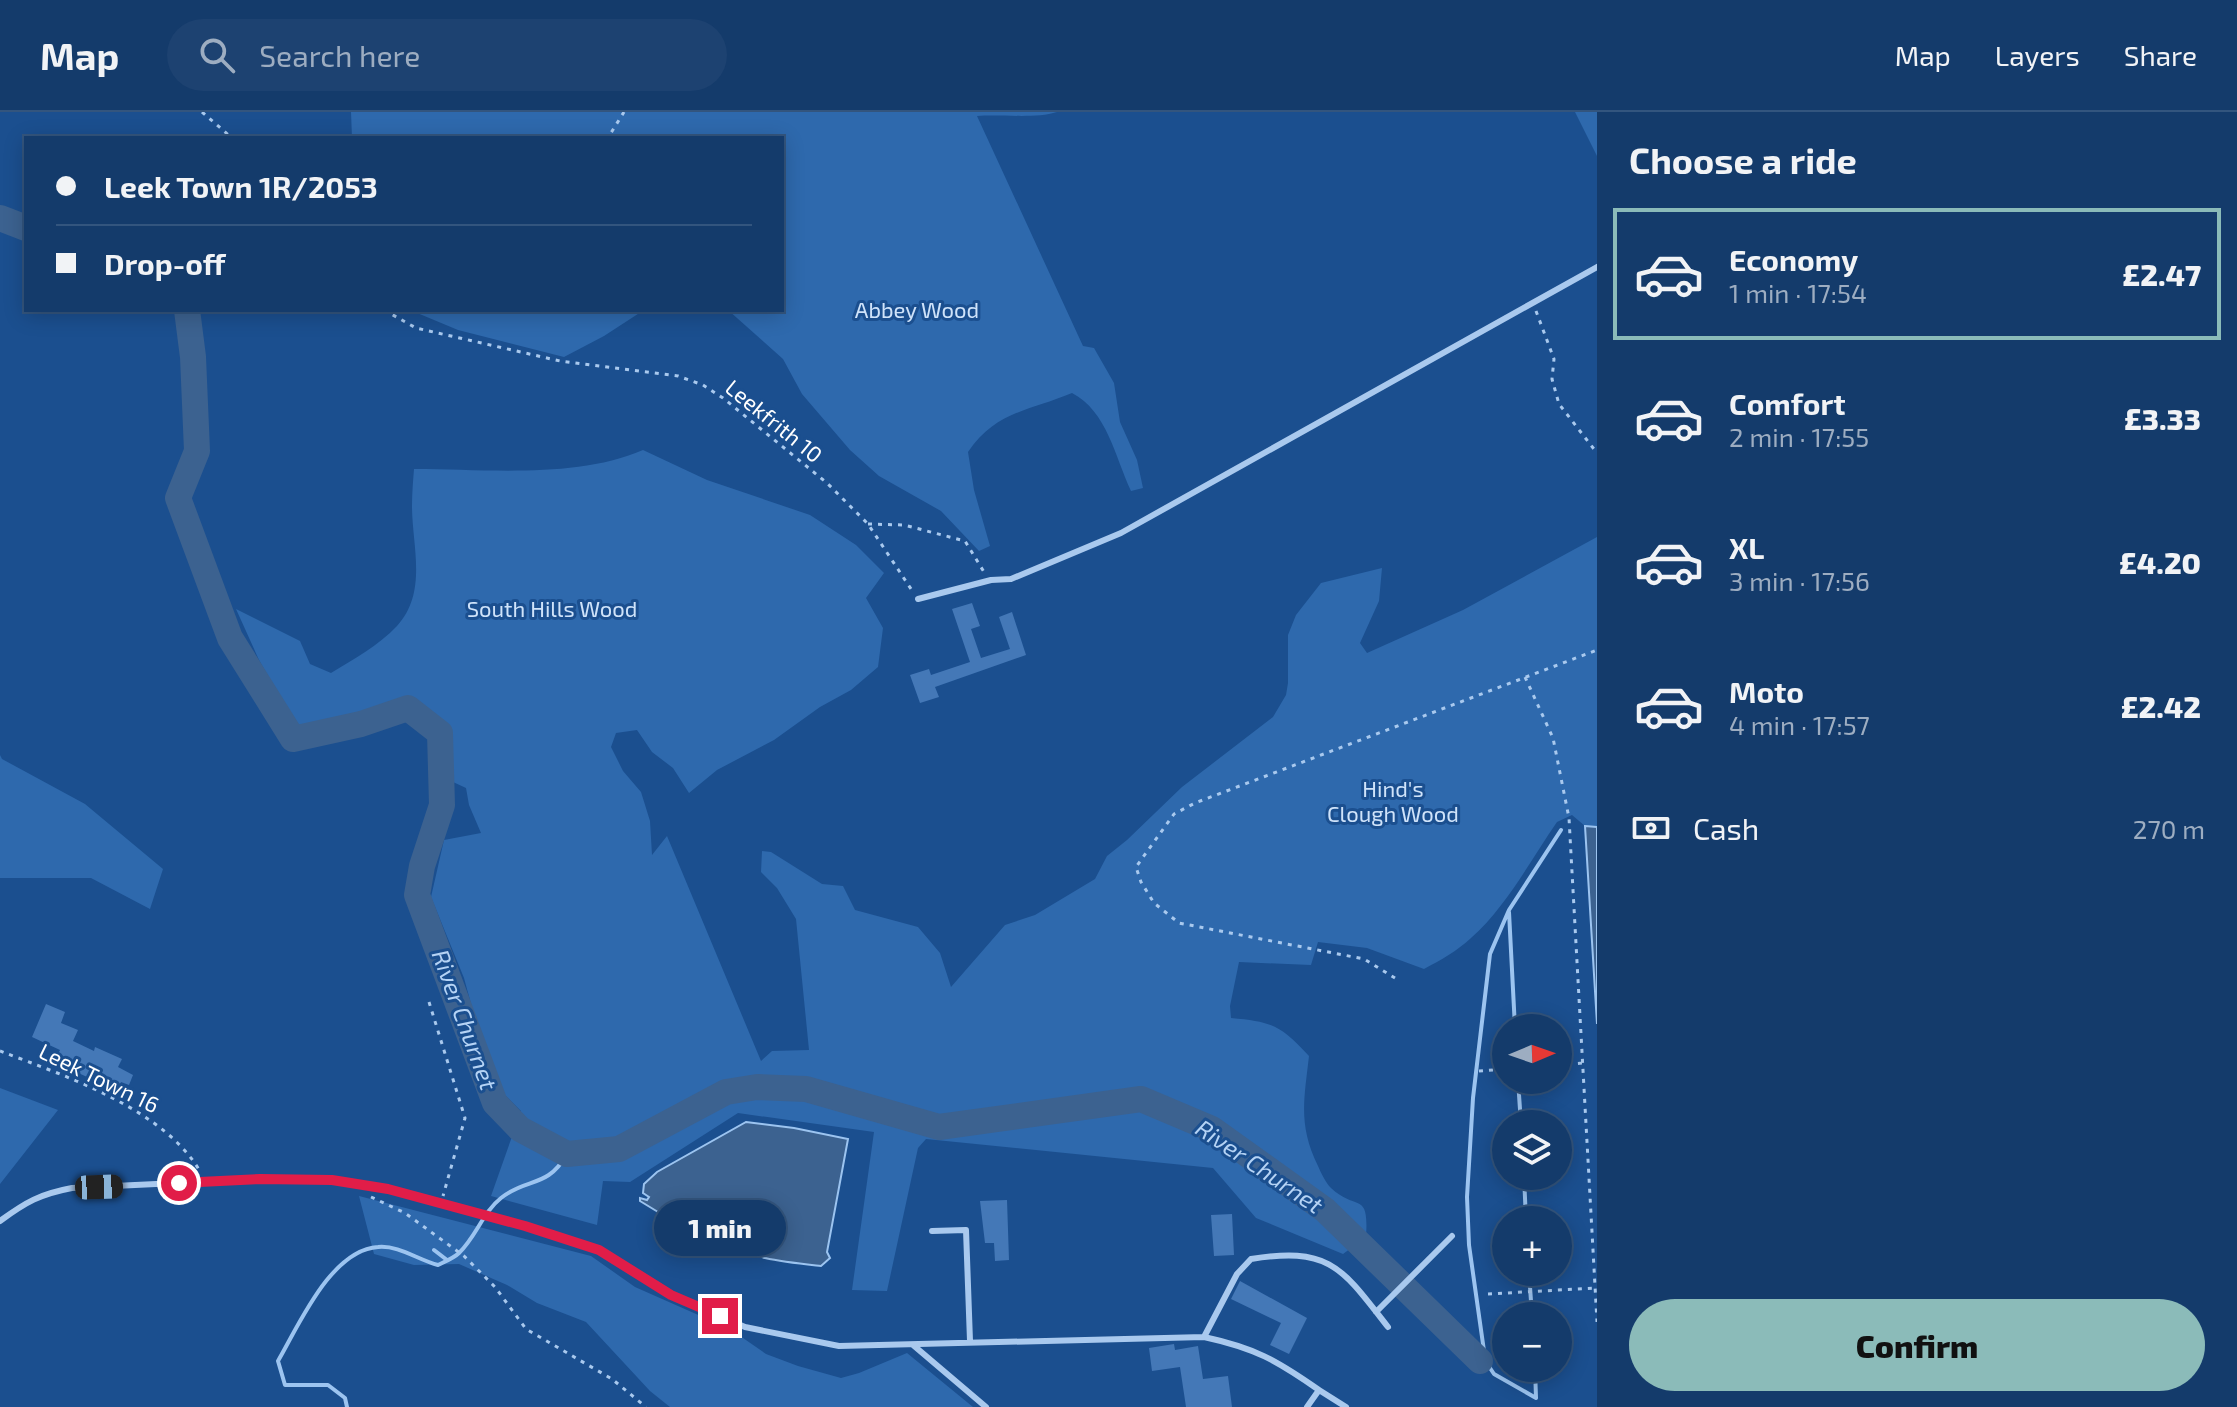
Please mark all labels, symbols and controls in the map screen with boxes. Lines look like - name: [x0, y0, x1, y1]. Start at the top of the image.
- search box: [167, 19, 727, 91]
- text: Map: [40, 32, 119, 78]
- icon: search: [195, 33, 239, 77]
- text: Search here: [259, 37, 420, 73]
- text: Map: [1895, 38, 1951, 72]
- text: Layers: [1995, 38, 2080, 72]
- text: Share: [2124, 38, 2197, 72]
- text: Choose a ride: [1629, 138, 1857, 181]
- text: Leek Town 1R/2053: [104, 168, 378, 204]
- icon: car: [1633, 238, 1705, 310]
- text: Economy: [1729, 241, 1858, 277]
- text: Drop-off: [104, 245, 226, 281]
- text: £2.47: [2122, 256, 2201, 292]
- text: 1 min · 17:54: [1729, 277, 1867, 308]
- park label: Abbey Wood: [855, 296, 979, 322]
- street label: Leekfrith 10: [721, 373, 828, 467]
- icon: car: [1633, 382, 1705, 454]
- text: Comfort: [1729, 385, 1846, 421]
- text: £3.33: [2124, 400, 2201, 436]
- text: 2 min · 17:55: [1729, 421, 1869, 452]
- icon: car: [1633, 526, 1705, 598]
- text: XL: [1729, 529, 1764, 565]
- text: £4.20: [2119, 544, 2201, 580]
- text: 3 min · 17:56: [1729, 565, 1870, 596]
- park label: South Hills Wood: [467, 595, 637, 621]
- icon: car: [1633, 670, 1705, 742]
- text: Moto: [1729, 673, 1804, 709]
- text: £2.42: [2121, 688, 2201, 724]
- text: 4 min · 17:57: [1729, 709, 1870, 740]
- park label: Hind's Clough Wood: [1327, 775, 1459, 826]
- icon: cash: [1629, 806, 1673, 850]
- text: Cash: [1693, 810, 1759, 846]
- text: 270 m: [2133, 813, 2205, 844]
- water label: River Churnet: [427, 945, 505, 1095]
- north arrow: [1492, 1014, 1572, 1094]
- map controls: [1492, 1014, 1572, 1382]
- street label: Leek Town 16: [35, 1037, 164, 1117]
- button: layers: [1492, 1110, 1572, 1190]
- water label: River Churnet: [1191, 1113, 1330, 1219]
- route start: [161, 1165, 197, 1201]
- car: [75, 1174, 123, 1200]
- callout: 1 min: [654, 1200, 786, 1256]
- button: +: [1492, 1206, 1572, 1286]
- text: 1 min: [688, 1212, 752, 1243]
- route end: [702, 1298, 738, 1334]
- button: Confirm: [1629, 1299, 2205, 1391]
- button: −: [1492, 1302, 1572, 1382]

